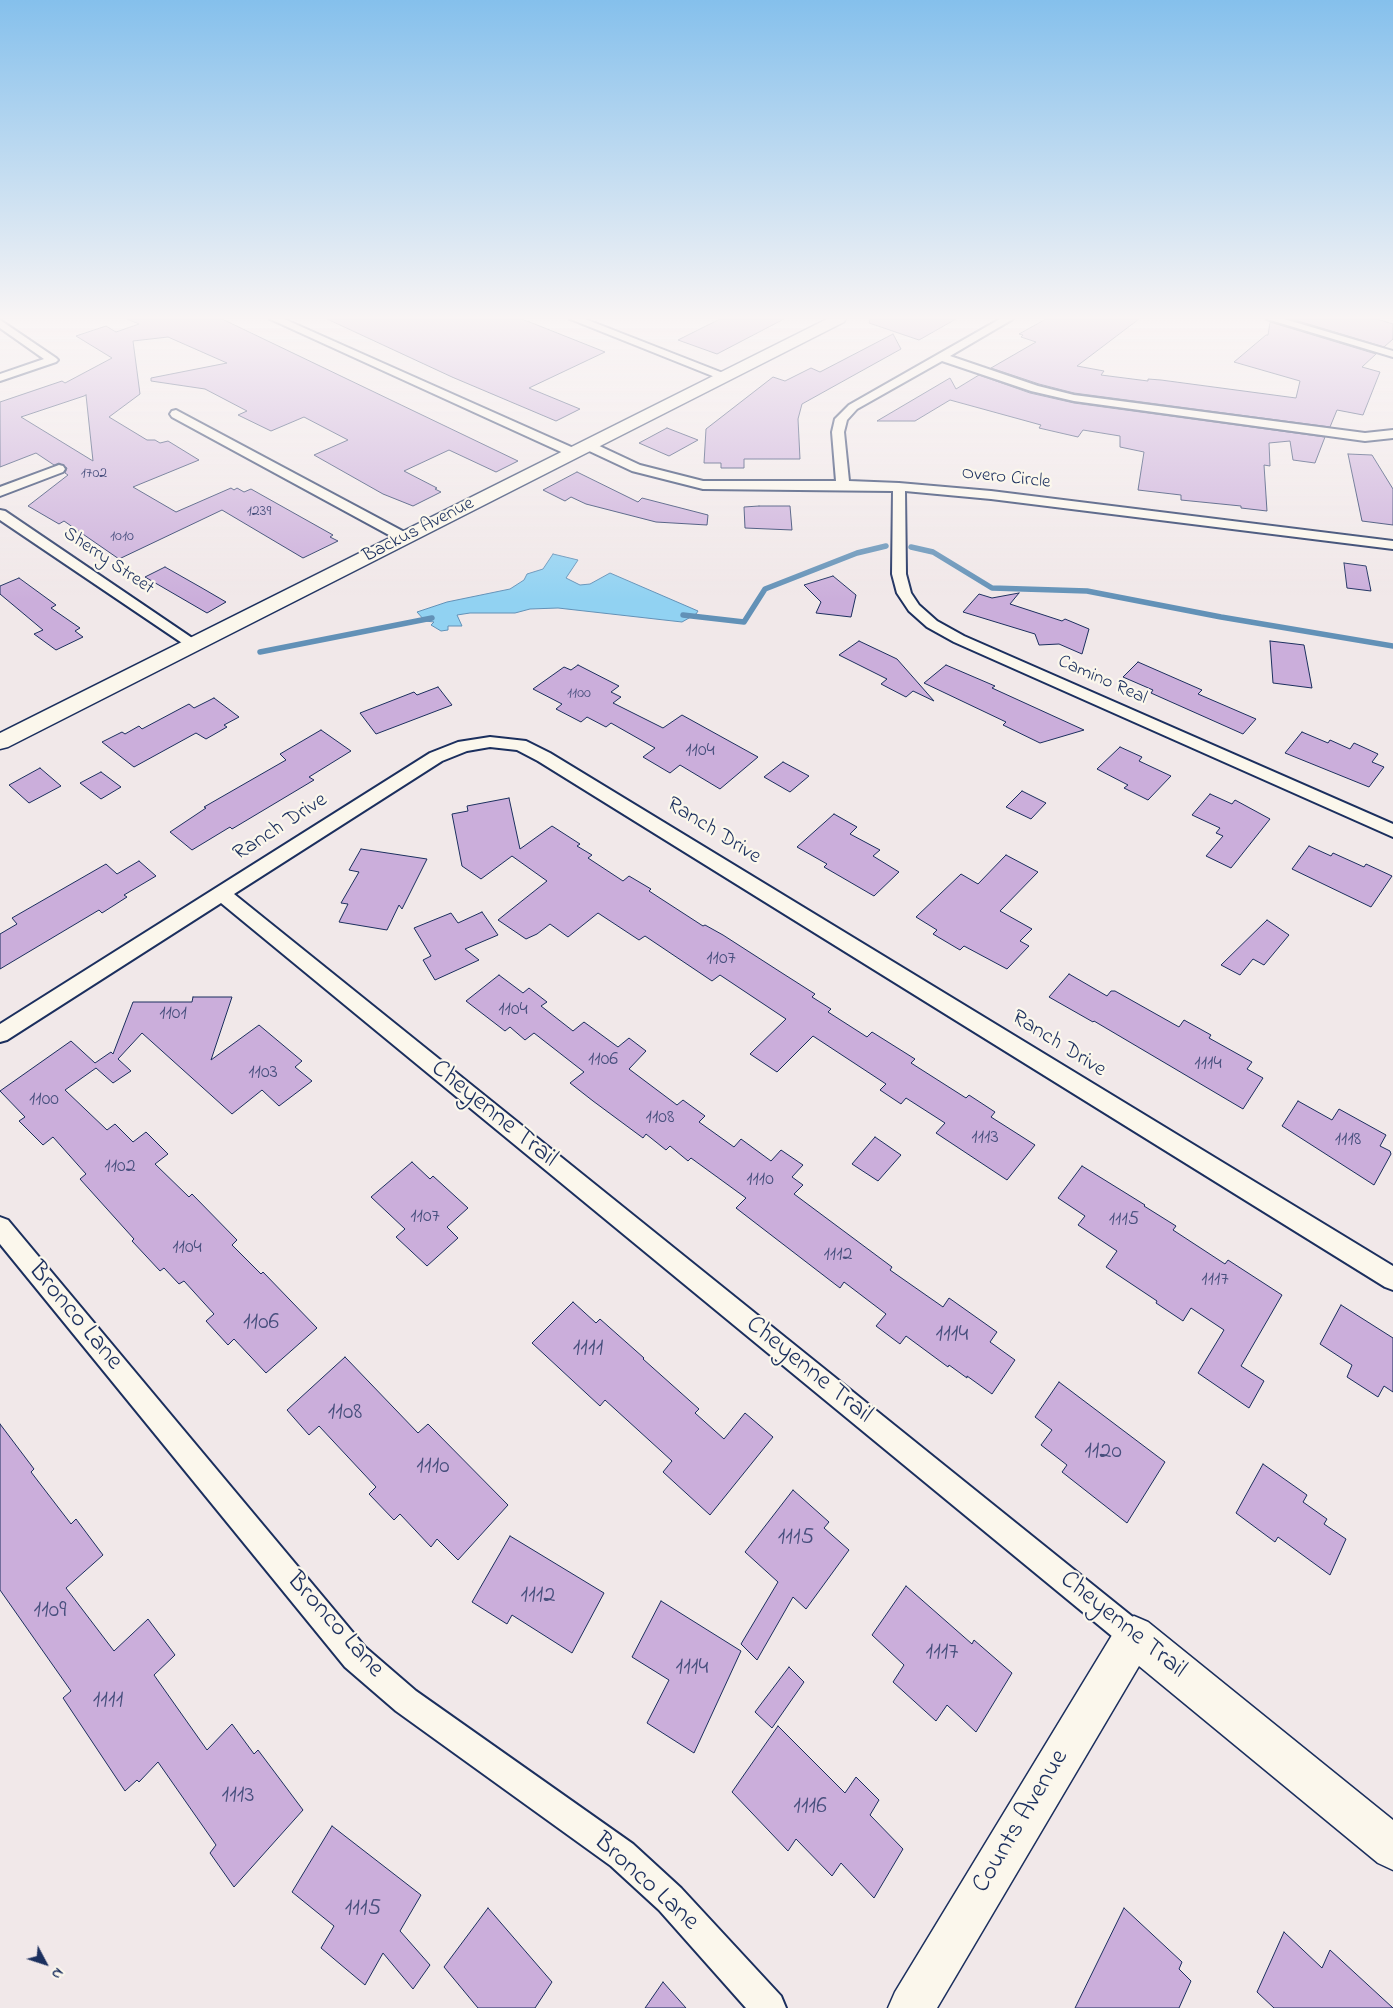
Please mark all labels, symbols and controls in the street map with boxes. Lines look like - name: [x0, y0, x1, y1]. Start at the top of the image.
- street label: Overo Circle: [960, 463, 1052, 495]
- house number: 1702: [81, 464, 107, 484]
- street label: Backus Avenue: [360, 493, 478, 569]
- house number: 1239: [247, 502, 271, 522]
- street label: Sherry Street: [58, 523, 158, 601]
- house number: 1010: [110, 527, 134, 547]
- street label: Camino Real: [1054, 651, 1150, 711]
- house number: 1100: [567, 684, 591, 704]
- house number: 1104: [685, 740, 715, 764]
- street label: Ranch Drive: [229, 788, 333, 868]
- street label: Ranch Drive: [661, 793, 765, 871]
- house number: 1107: [706, 948, 736, 972]
- house number: 1104: [498, 999, 528, 1023]
- house number: 1101: [159, 1003, 187, 1027]
- street label: Ranch Drive: [1006, 1006, 1110, 1084]
- house number: 1106: [588, 1049, 618, 1073]
- house number: 1114: [1194, 1053, 1222, 1077]
- street label: Cheyenne Trail: [423, 1054, 563, 1176]
- house number: 1103: [248, 1062, 278, 1086]
- house number: 1100: [29, 1089, 59, 1113]
- house number: 1108: [646, 1107, 674, 1131]
- house number: 1113: [971, 1127, 999, 1151]
- house number: 1118: [1335, 1129, 1361, 1153]
- house number: 1102: [104, 1156, 136, 1180]
- house number: 1110: [746, 1169, 774, 1193]
- house number: 1107: [410, 1206, 440, 1230]
- house number: 1115: [1109, 1209, 1139, 1233]
- house number: 1104: [172, 1237, 202, 1261]
- house number: 1112: [823, 1244, 853, 1268]
- street label: Bronco Lane: [20, 1257, 128, 1377]
- house number: 1117: [1201, 1269, 1229, 1293]
- house number: 1106: [243, 1310, 279, 1338]
- street label: Cheyenne Trail: [738, 1310, 878, 1432]
- house number: 1114: [936, 1322, 968, 1350]
- house number: 1111: [573, 1336, 603, 1364]
- house number: 1108: [328, 1400, 362, 1428]
- house number: 1120: [1084, 1439, 1122, 1467]
- house number: 1110: [416, 1454, 450, 1482]
- house number: 1115: [778, 1525, 814, 1553]
- street label: Cheyenne Trail: [1052, 1565, 1192, 1687]
- street label: Bronco Lane: [278, 1567, 390, 1685]
- house number: 1112: [521, 1583, 555, 1611]
- house number: 1109: [34, 1598, 66, 1626]
- house number: 1117: [926, 1640, 958, 1668]
- house number: 1114: [676, 1655, 708, 1683]
- house number: 1111: [93, 1688, 123, 1716]
- street label: Counts Avenue: [967, 1745, 1077, 1899]
- house number: 1113: [222, 1783, 254, 1811]
- house number: 1116: [793, 1794, 827, 1822]
- street label: Bronco Lane: [586, 1827, 704, 1939]
- house number: 1115: [345, 1896, 381, 1924]
- north arrow: [20, 1938, 70, 1988]
- text: N: [46, 1963, 68, 1983]

